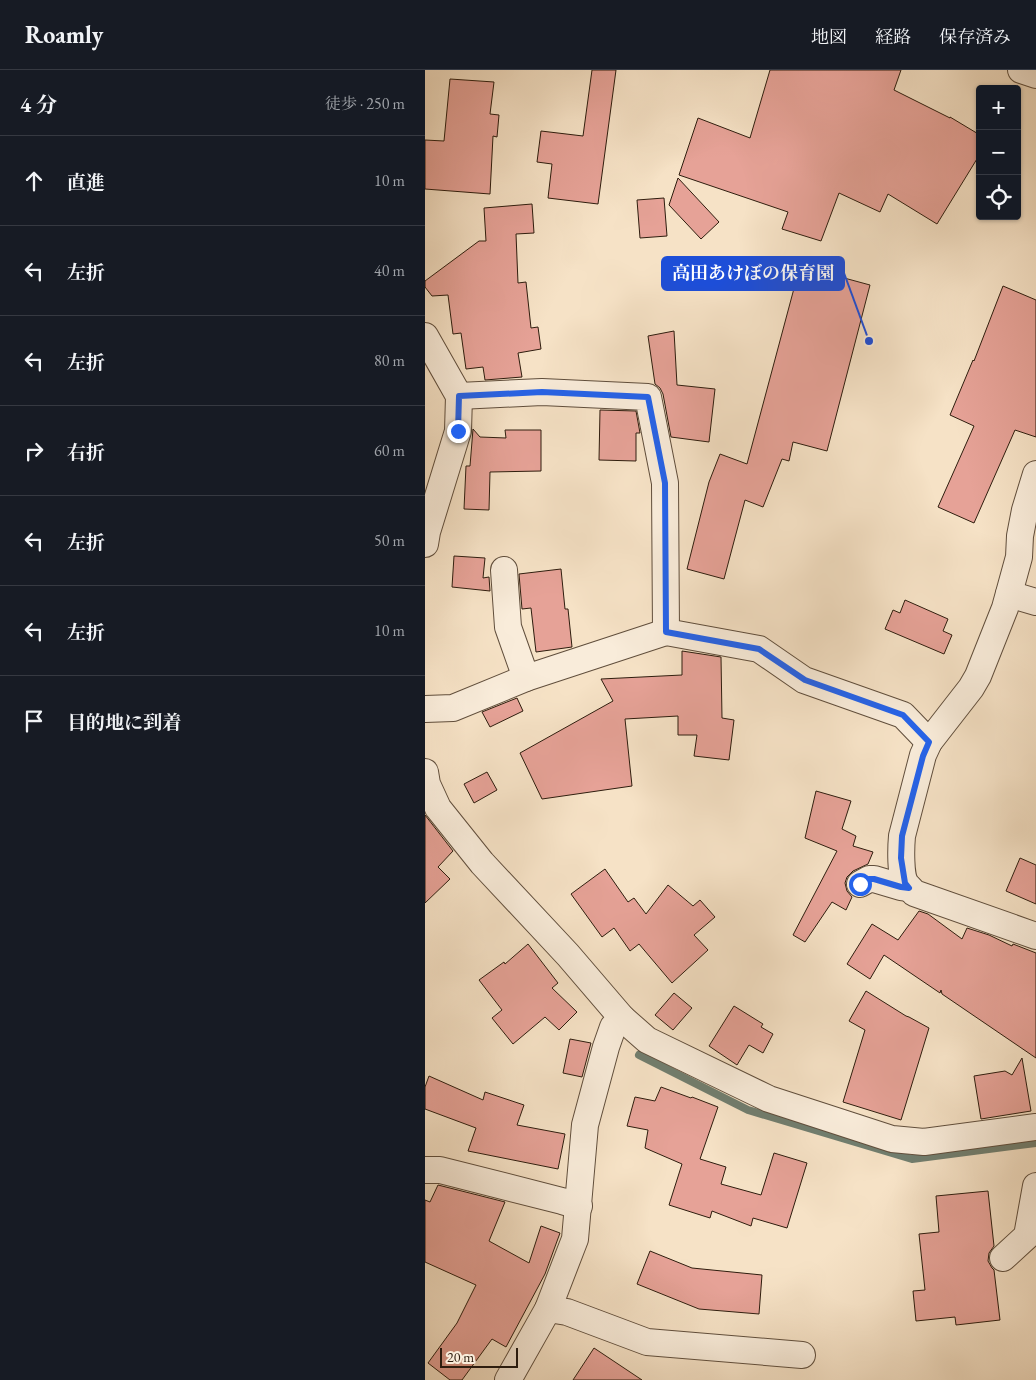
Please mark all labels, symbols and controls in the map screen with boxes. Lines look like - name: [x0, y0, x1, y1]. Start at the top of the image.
- text: Roamly: [25, 19, 103, 50]
- text: 地図: [811, 25, 847, 48]
- text: 経路: [875, 25, 911, 48]
- text: 保存済み: [939, 25, 1011, 48]
- map controls: [976, 85, 1021, 220]
- button: +: [976, 85, 1021, 130]
- text: 4 分: [20, 91, 57, 118]
- text: 徒歩 · 250 m: [325, 93, 405, 114]
- button: −: [976, 130, 1021, 175]
- icon: ahead: [20, 167, 48, 195]
- text: 直進: [67, 170, 105, 195]
- text: 10 m: [374, 170, 405, 191]
- button: locate: [976, 175, 1021, 220]
- icon: left: [20, 257, 48, 285]
- callout: 高田あけぼの保育園: [662, 257, 844, 290]
- text: 左折: [67, 260, 105, 285]
- text: 40 m: [374, 260, 405, 281]
- text: 高田あけぼの保育園: [672, 261, 834, 284]
- icon: left: [20, 347, 48, 375]
- text: 左折: [67, 350, 105, 375]
- text: 80 m: [374, 350, 405, 371]
- route end: [447, 420, 470, 443]
- icon: right: [20, 437, 48, 465]
- text: 右折: [67, 440, 105, 465]
- text: 60 m: [374, 440, 405, 461]
- icon: left: [20, 527, 48, 555]
- text: 左折: [67, 530, 105, 555]
- text: 50 m: [374, 530, 405, 551]
- icon: left: [20, 617, 48, 645]
- text: 左折: [67, 620, 105, 645]
- text: 10 m: [374, 620, 405, 641]
- icon: arrive: [20, 707, 48, 735]
- text: 目的地に到着: [67, 710, 181, 735]
- route start: [849, 873, 872, 896]
- scale bar: [440, 1345, 517, 1368]
- text: 20 m: [447, 1348, 474, 1366]

